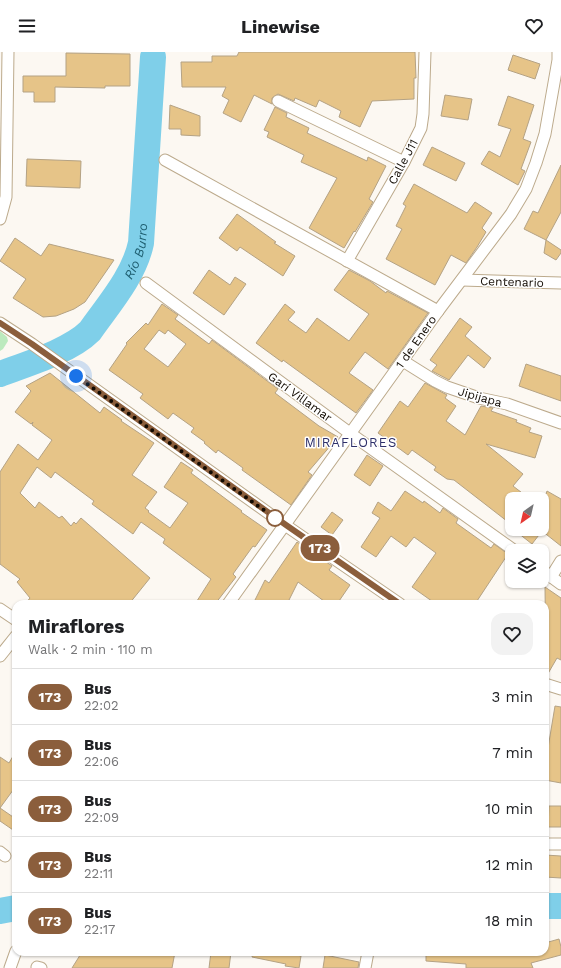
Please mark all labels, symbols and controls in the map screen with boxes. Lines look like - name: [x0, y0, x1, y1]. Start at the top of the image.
- icon: menu: [16, 15, 38, 37]
- icon: heart: [523, 15, 545, 37]
- text: Linewise: [241, 16, 320, 37]
- street label: Calle J11: [385, 137, 421, 187]
- water label: Río Burro: [120, 223, 150, 281]
- street label: Centenario: [480, 274, 544, 290]
- street label: 1 de Enero: [393, 313, 439, 371]
- your location: [66, 366, 86, 386]
- street label: Garí Villamar: [265, 369, 335, 425]
- street label: Jipijapa: [456, 384, 504, 410]
- district label: MIRAFLORES: [305, 435, 397, 450]
- north arrow: [505, 492, 549, 536]
- map controls: [505, 492, 549, 588]
- unlabelled marker: [266, 509, 284, 527]
- line badge: 173: [297, 535, 343, 561]
- text: 173: [309, 540, 331, 556]
- button: layers: [505, 544, 549, 588]
- button: heart: [491, 613, 533, 655]
- text: Miraflores: [28, 615, 125, 638]
- text: Walk · 2 min · 110 m: [28, 642, 153, 657]
- text: Bus: [84, 680, 112, 698]
- text: 3 min: [492, 688, 533, 706]
- text: 173: [39, 689, 61, 705]
- text: 22:02: [84, 698, 119, 713]
- text: Bus: [84, 736, 112, 754]
- text: 7 min: [492, 744, 533, 762]
- text: 173: [39, 745, 61, 761]
- text: 22:06: [84, 754, 119, 769]
- text: Bus: [84, 792, 112, 810]
- text: 10 min: [485, 800, 533, 818]
- text: 173: [39, 801, 61, 817]
- text: 22:09: [84, 810, 119, 825]
- text: Bus: [84, 848, 112, 866]
- text: 12 min: [486, 856, 533, 874]
- text: 173: [39, 857, 61, 873]
- text: 22:11: [84, 866, 113, 881]
- text: Bus: [84, 904, 112, 922]
- text: 18 min: [485, 912, 533, 930]
- text: 173: [39, 913, 61, 929]
- text: 22:17: [84, 922, 115, 937]

